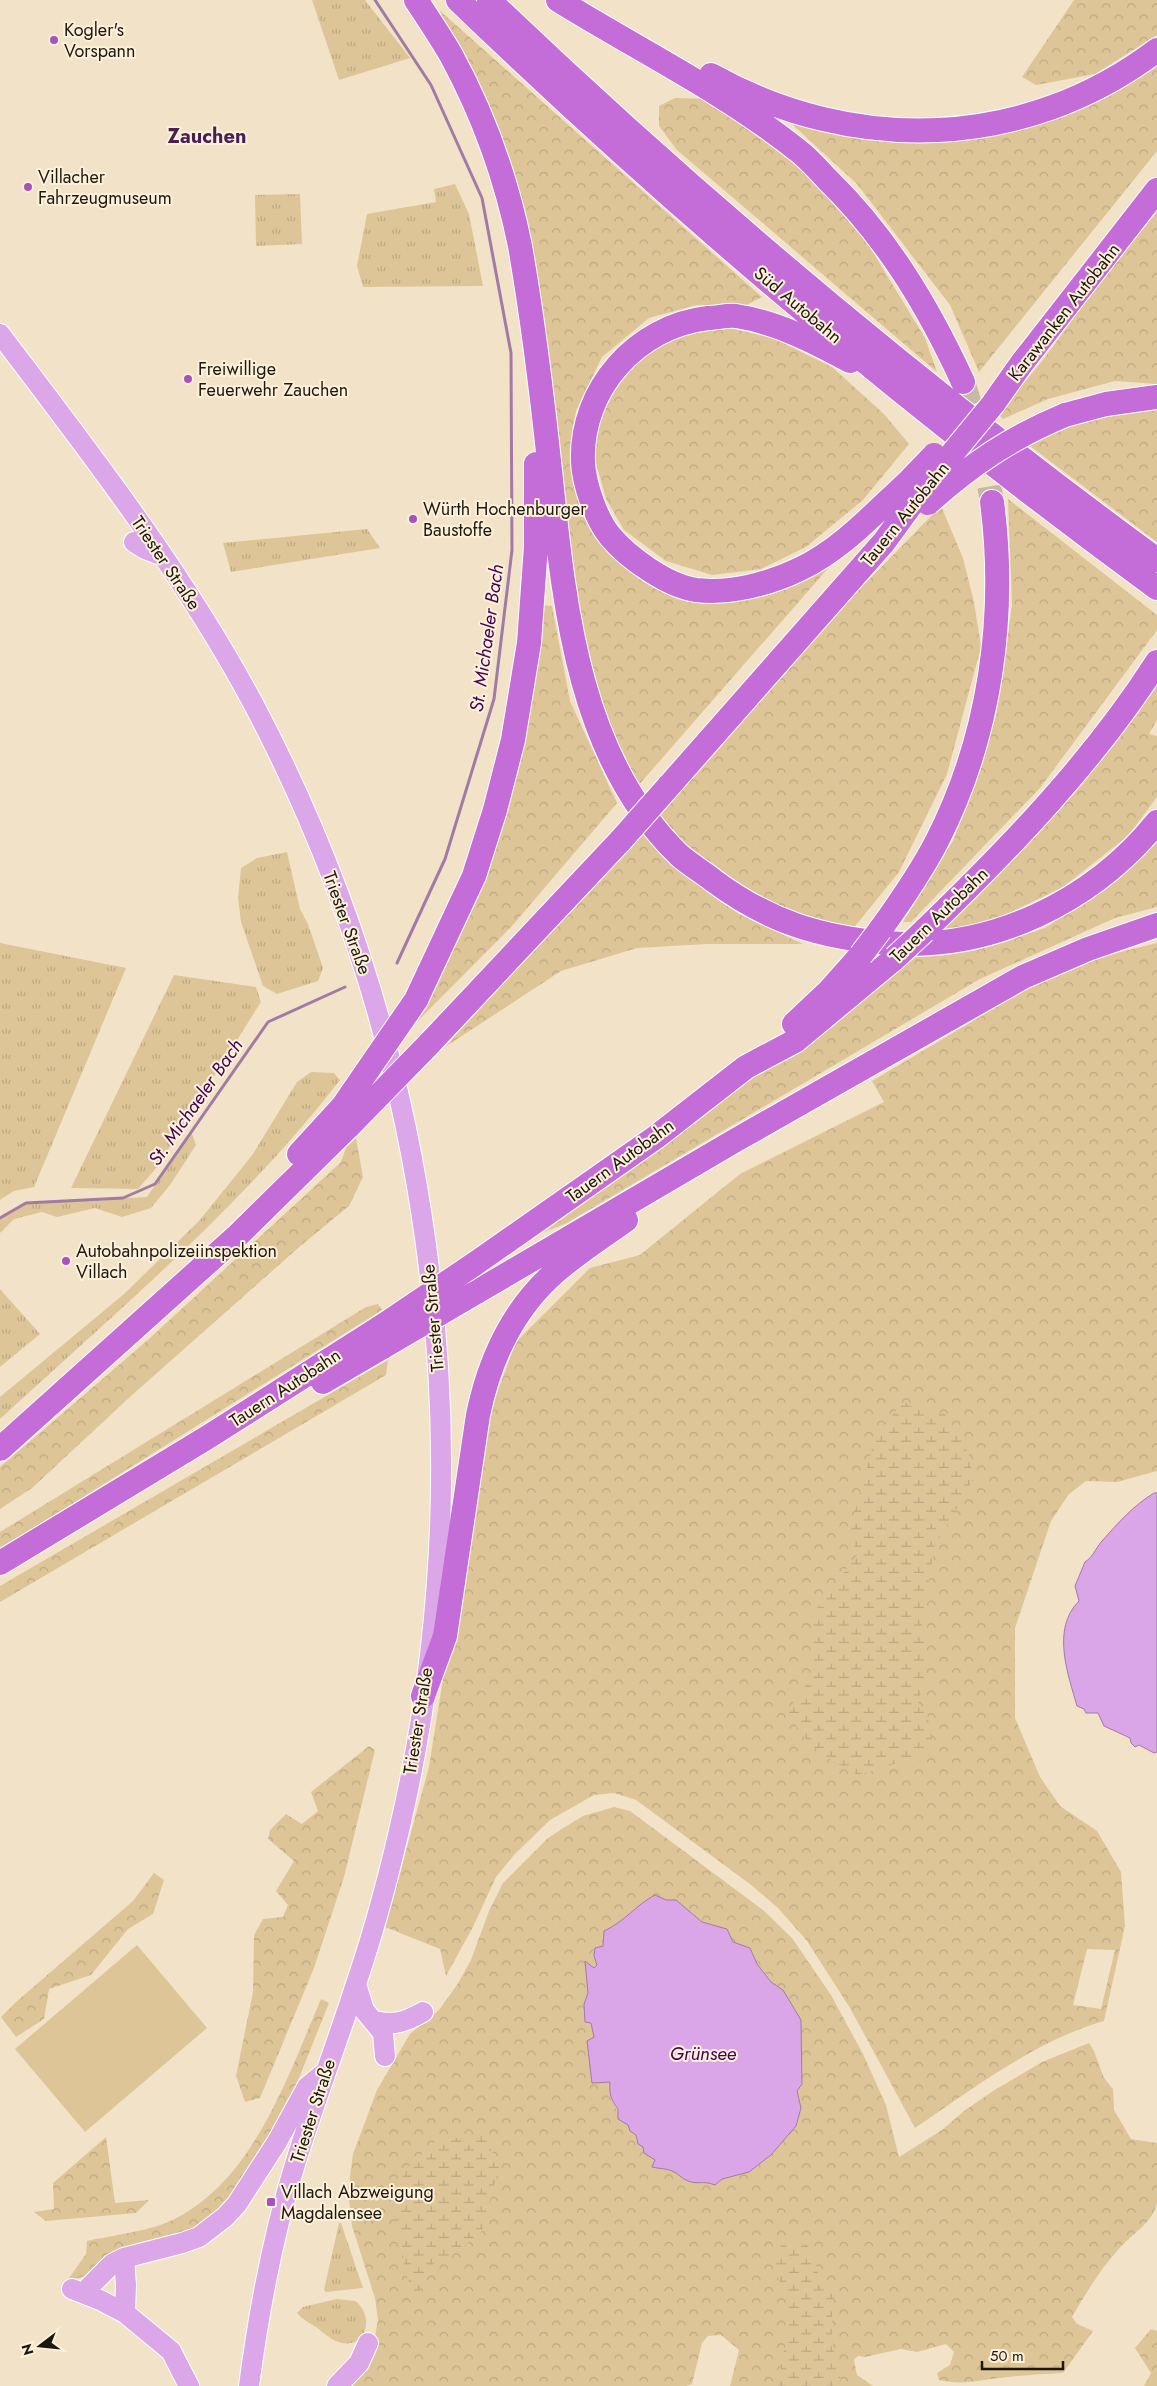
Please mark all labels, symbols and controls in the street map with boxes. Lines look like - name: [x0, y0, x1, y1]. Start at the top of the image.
- place label: Kogler's Vorspann: [64, 17, 136, 64]
- marker: Kogler's Vorspann: [48, 34, 60, 46]
- district label: Zauchen: [168, 122, 246, 151]
- place label: Villacher Fahrzeugmuseum: [38, 164, 172, 211]
- marker: Villacher Fahrzeugmuseum: [22, 181, 34, 193]
- street label: Karawanken Autobahn: [1002, 238, 1126, 386]
- street label: Süd Autobahn: [748, 260, 848, 350]
- place label: Freiwillige Feuerwehr Zauchen: [198, 356, 348, 403]
- marker: Freiwillige Feuerwehr Zauchen: [182, 373, 194, 385]
- street label: Tauern Autobahn: [855, 456, 955, 572]
- place label: Würth Hochenburger Baustoffe: [423, 496, 587, 543]
- street label: Triester Straße: [125, 511, 207, 615]
- marker: Würth Hochenburger Baustoffe: [407, 513, 419, 525]
- water label: St. Michaeler Bach: [463, 562, 510, 714]
- street label: Tauern Autobahn: [884, 861, 994, 969]
- street label: Triester Straße: [316, 868, 378, 978]
- water label: St. Michaeler Bach: [142, 1033, 249, 1171]
- street label: Tauern Autobahn: [561, 1113, 679, 1209]
- place label: Autobahnpolizeiinspektion Villach: [76, 1238, 277, 1285]
- marker: Autobahnpolizeiinspektion Villach: [60, 1255, 72, 1267]
- street label: Triester Straße: [415, 1263, 451, 1373]
- street label: Tauern Autobahn: [224, 1342, 346, 1434]
- street label: Triester Straße: [397, 1666, 439, 1776]
- water label: Grünsee: [670, 2040, 737, 2067]
- street label: Triester Straße: [284, 2056, 342, 2166]
- place label: Villach Abzweigung Magdalensee: [281, 2179, 434, 2226]
- marker: Villach Abzweigung Magdalensee: [265, 2196, 277, 2208]
- north arrow: [15, 2321, 65, 2371]
- scale bar: [982, 2338, 1063, 2370]
- text: N: [16, 2341, 39, 2358]
- text: 50 m: [990, 2345, 1024, 2367]

